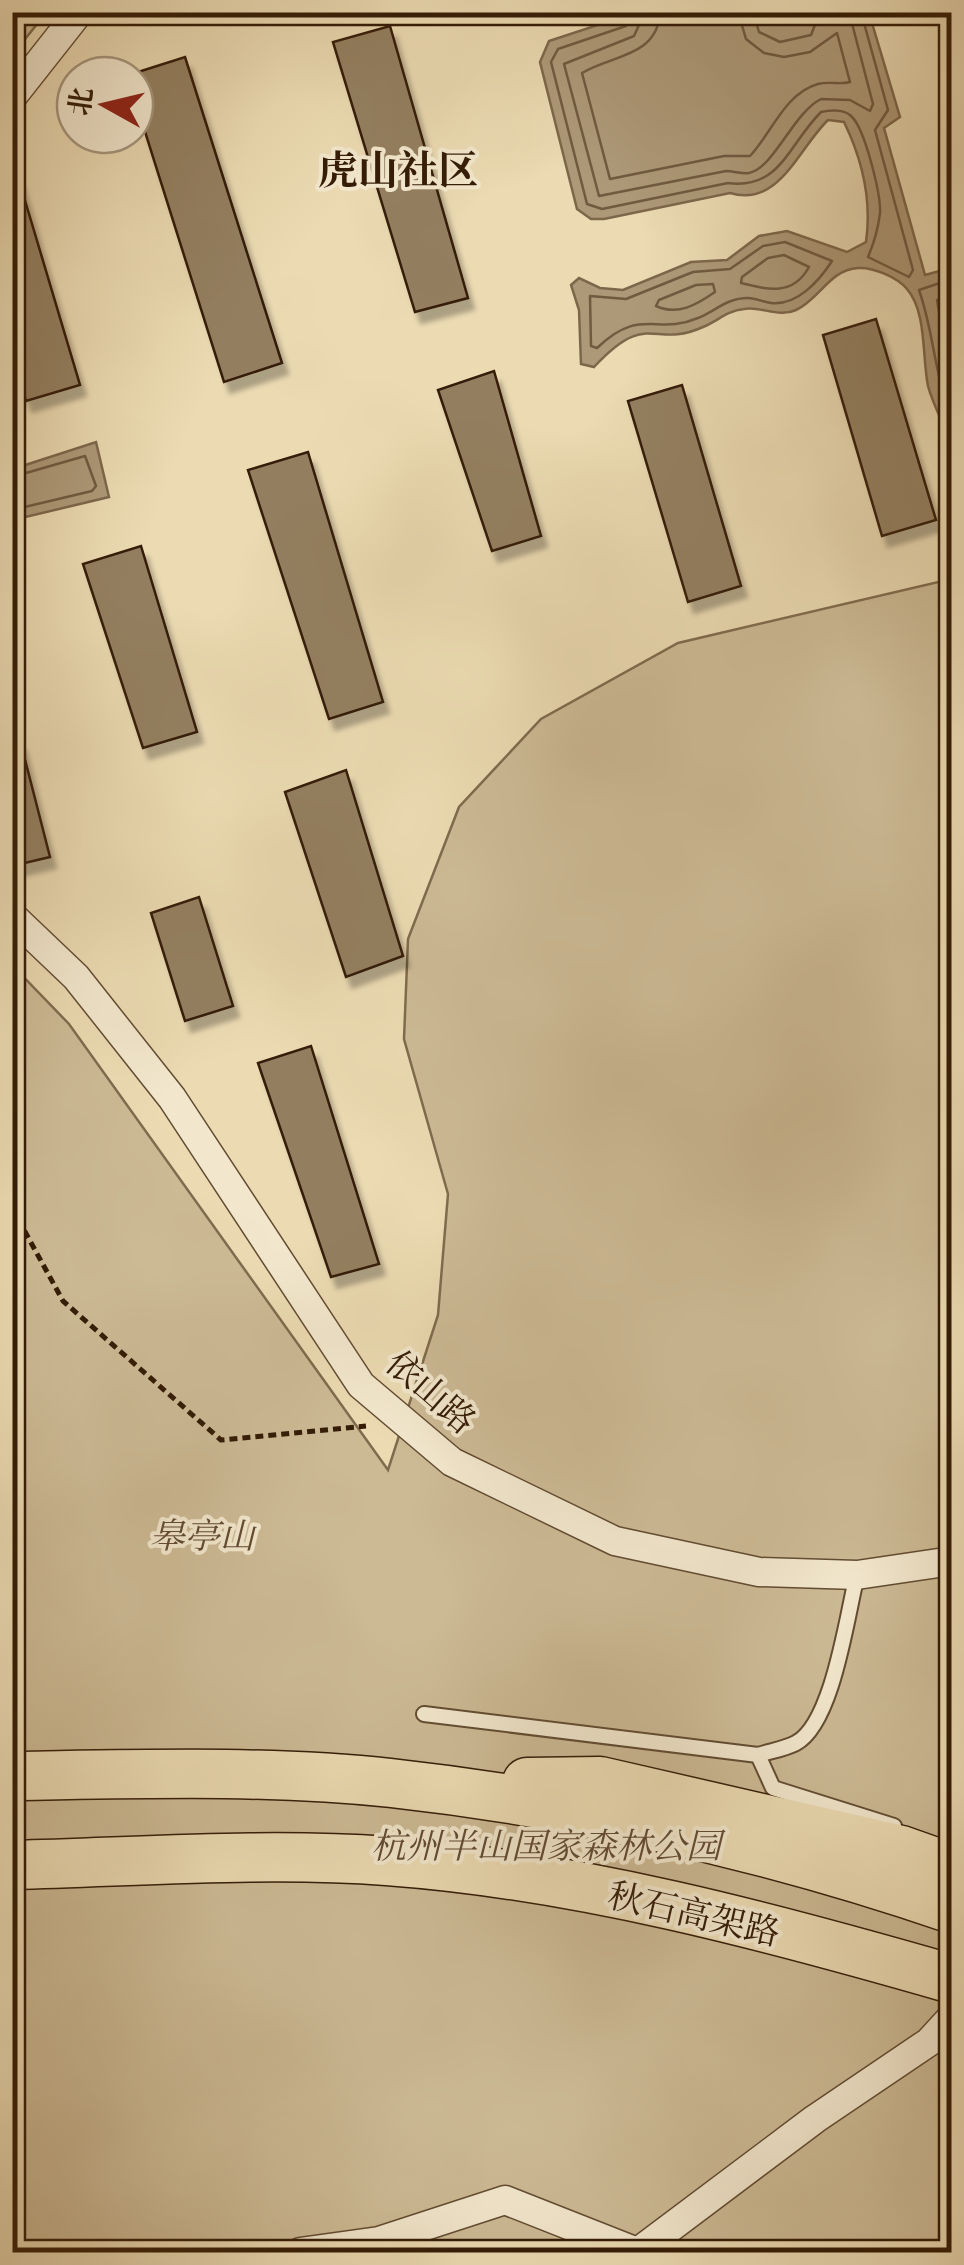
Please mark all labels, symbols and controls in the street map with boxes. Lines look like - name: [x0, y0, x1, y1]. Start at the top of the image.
- north arrow: [55, 55, 155, 155]
- text: 北: [60, 85, 102, 118]
- district label: 虎山社区: [318, 144, 478, 199]
- street label: 依山路: [375, 1340, 486, 1445]
- park label: 皋亭山: [149, 1513, 257, 1561]
- park label: 杭州半山国家森林公园: [371, 1823, 726, 1871]
- street label: 秋石高架路: [603, 1872, 784, 1958]

